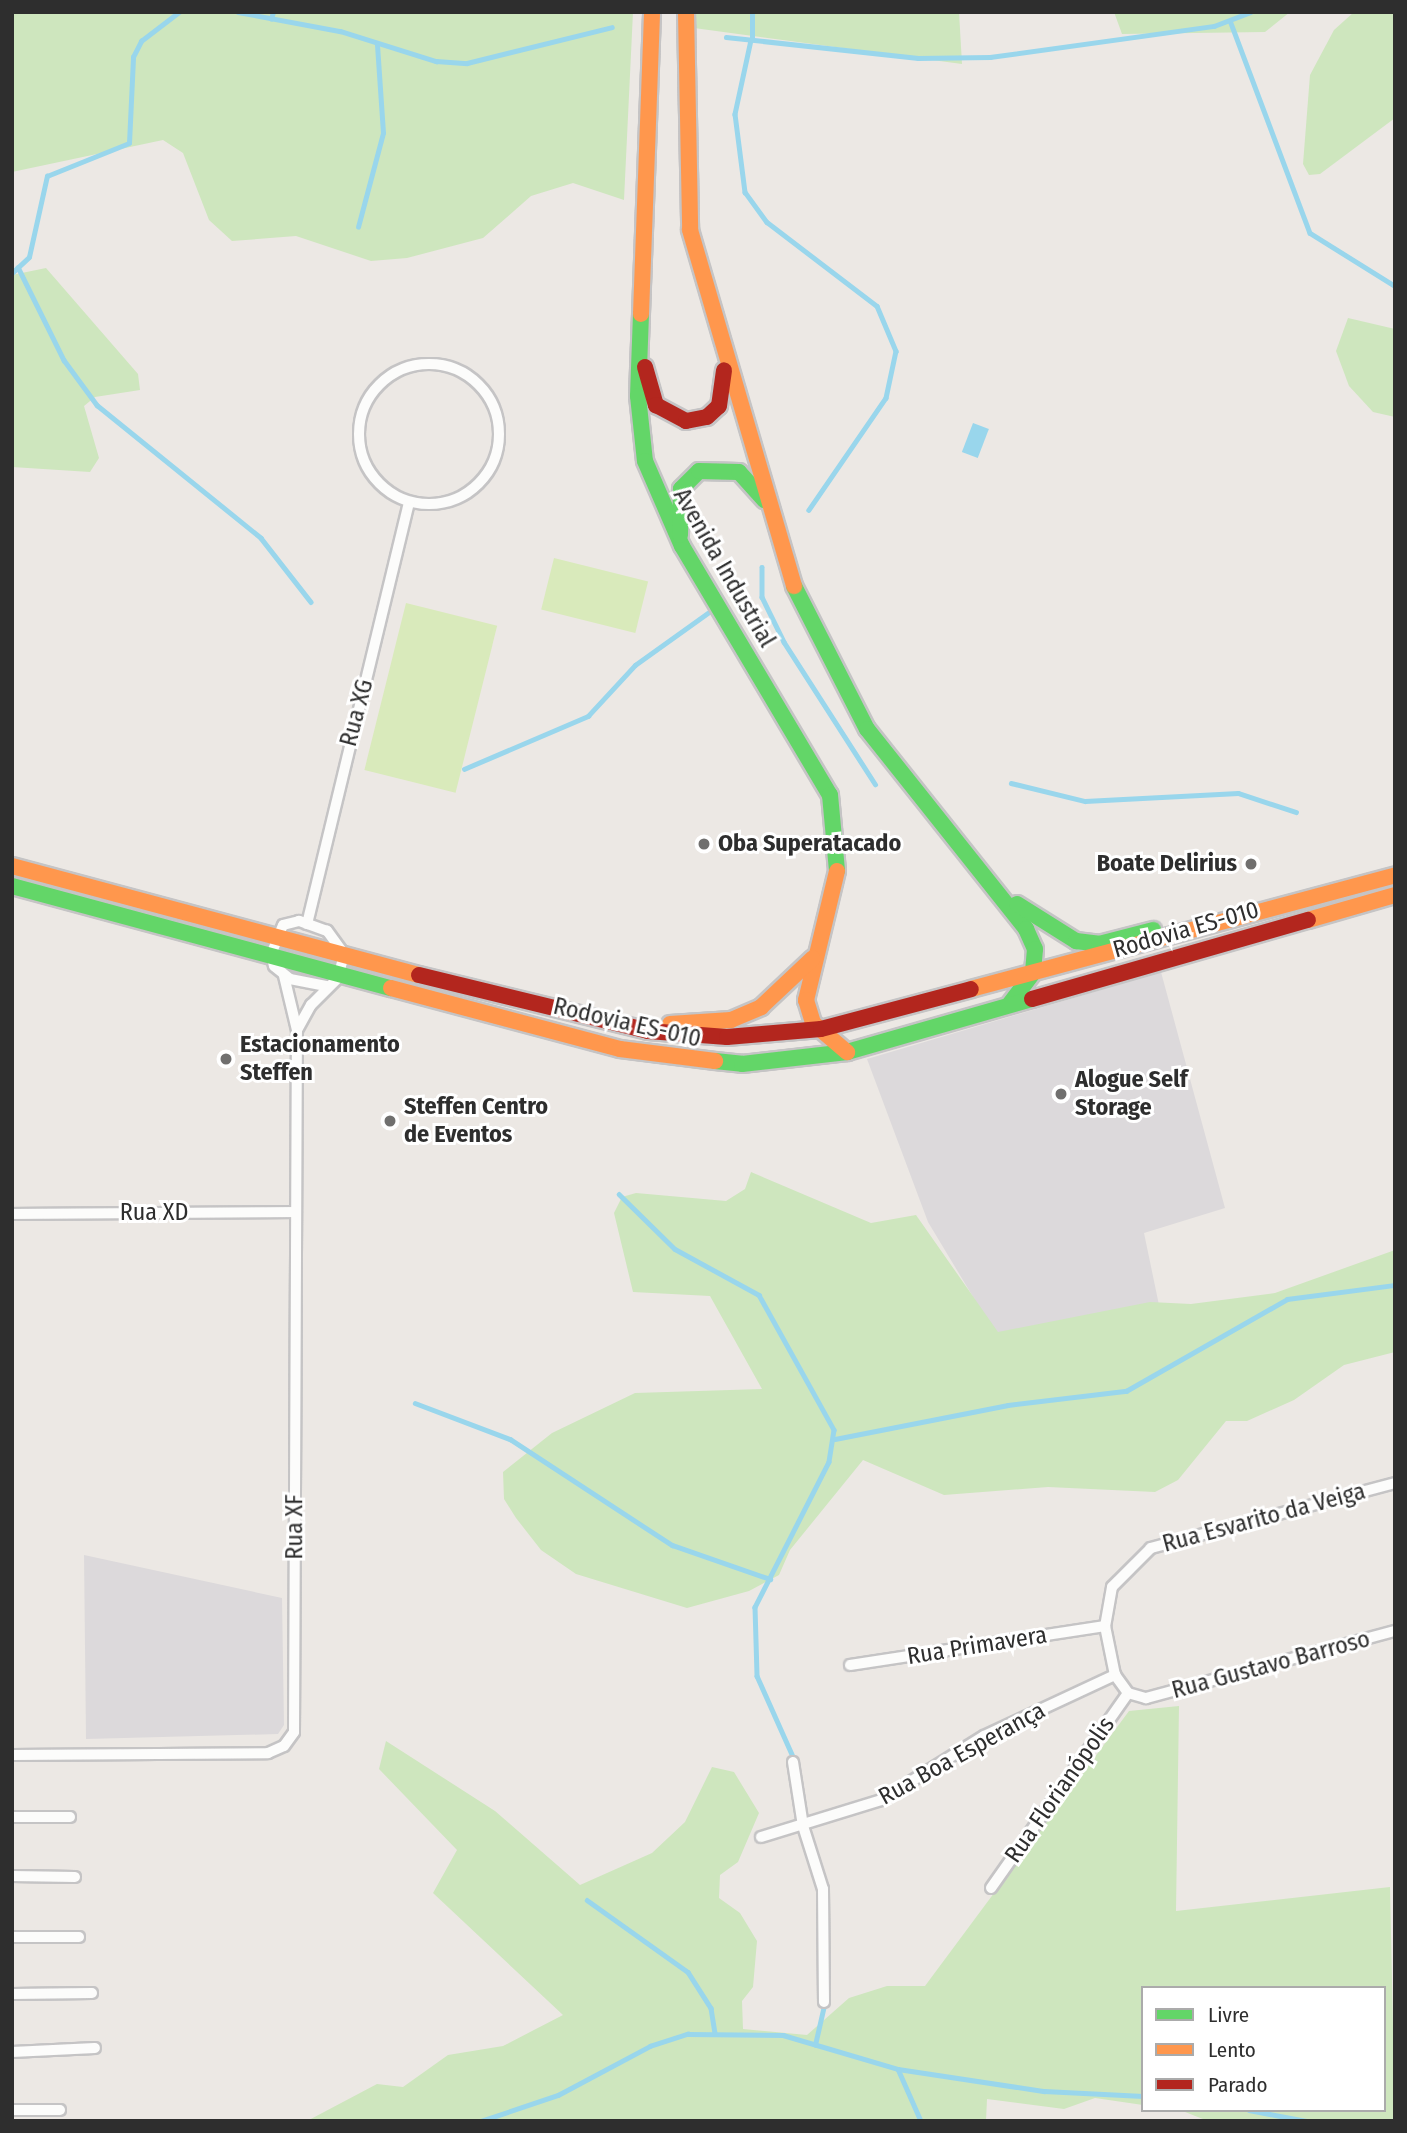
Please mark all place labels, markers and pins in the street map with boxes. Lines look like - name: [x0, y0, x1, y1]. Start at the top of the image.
- place label: Oba Superatacado: [718, 830, 901, 858]
- marker: Oba Superatacado: [696, 836, 712, 852]
- place label: Boate Delirius: [1097, 850, 1237, 878]
- marker: Boate Delirius: [1243, 856, 1259, 872]
- place label: Estacionamento Steffen: [240, 1031, 400, 1087]
- marker: Estacionamento Steffen: [218, 1051, 234, 1067]
- place label: Alogue Self Storage: [1075, 1066, 1188, 1122]
- marker: Alogue Self Storage: [1053, 1086, 1069, 1102]
- place label: Steffen Centro de Eventos: [404, 1093, 548, 1149]
- marker: Steffen Centro de Eventos: [382, 1113, 398, 1129]

